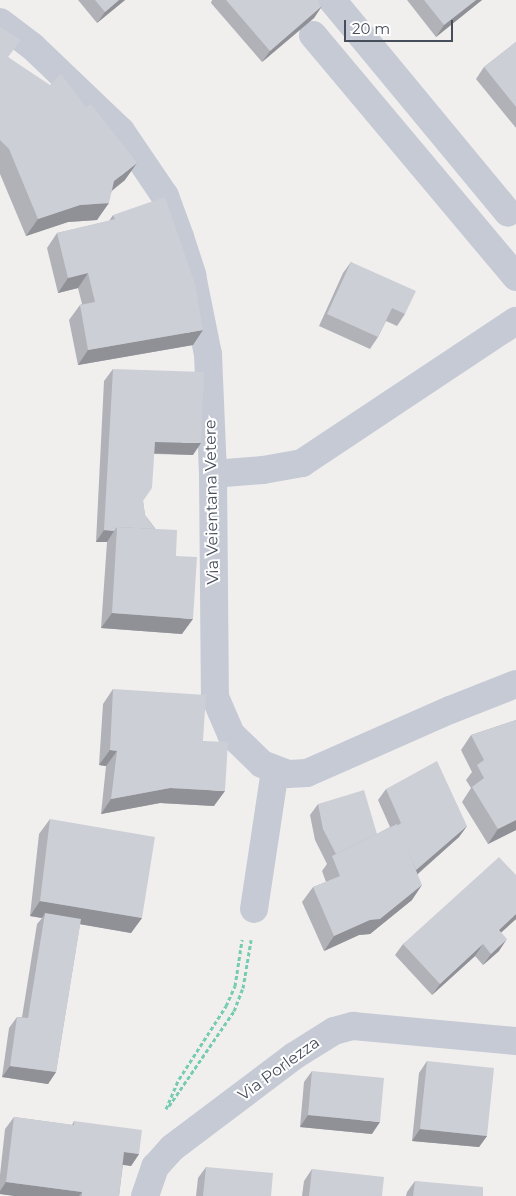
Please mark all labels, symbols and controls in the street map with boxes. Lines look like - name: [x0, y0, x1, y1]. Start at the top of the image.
- scale bar: [346, 10, 455, 42]
- text: 20 m: [352, 19, 390, 38]
- street label: Via Veientana Vetere: [201, 419, 223, 585]
- street label: Via Porlezza: [234, 1033, 324, 1105]

